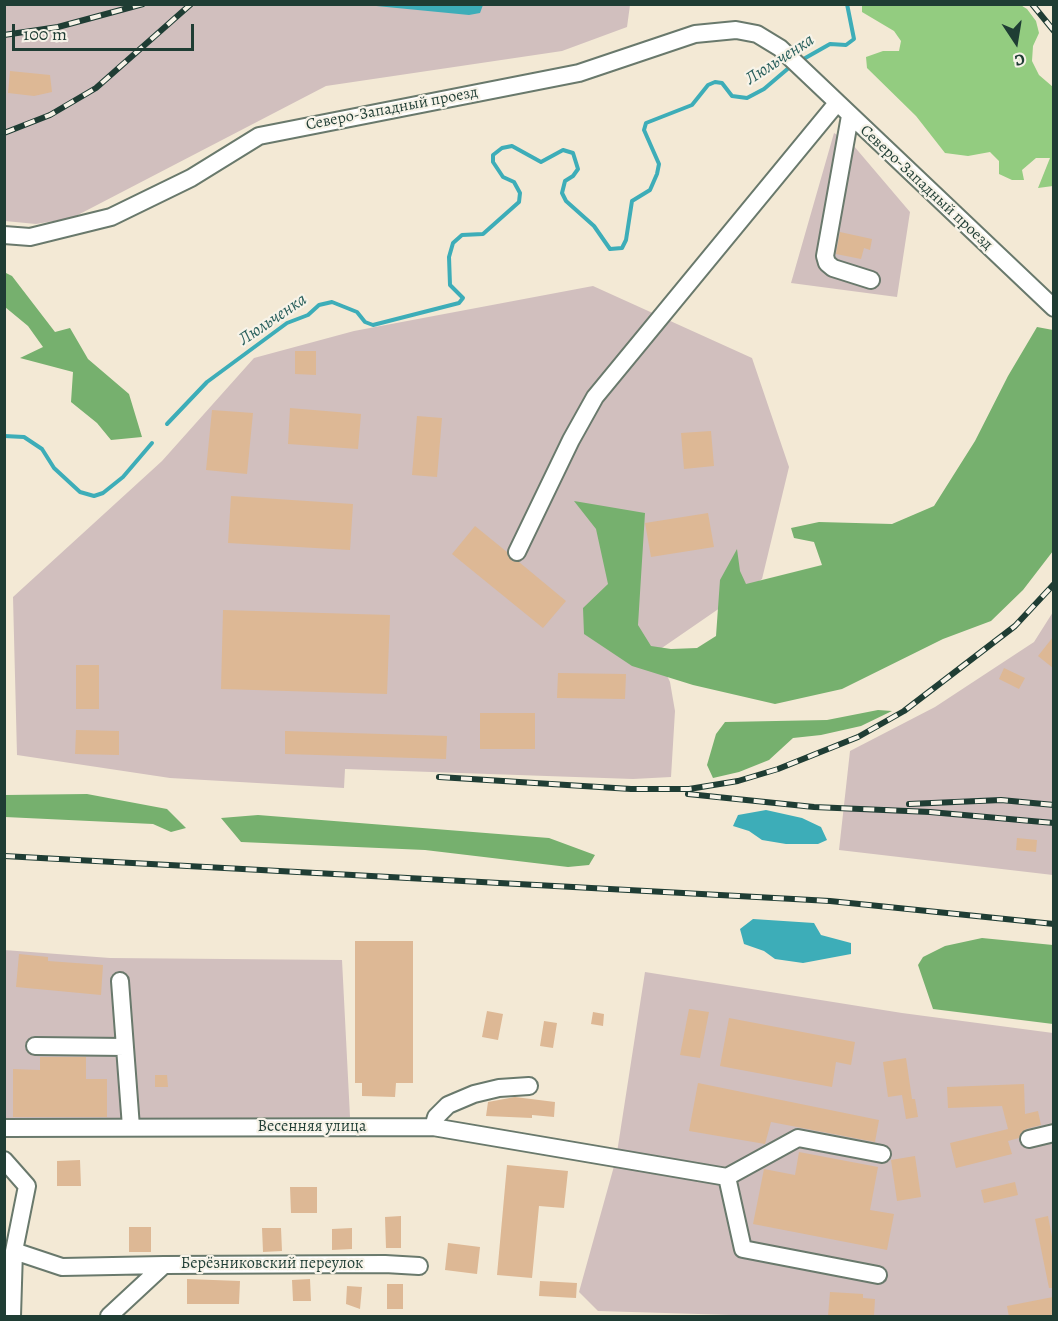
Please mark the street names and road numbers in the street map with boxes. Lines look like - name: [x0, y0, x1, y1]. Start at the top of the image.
- street label: Северо-Западный проезд: [304, 83, 480, 135]
- street label: Северо-Западный проезд: [856, 121, 996, 255]
- street label: Весенняя улица: [258, 1117, 366, 1137]
- street label: Берёзниковский переулок: [181, 1254, 363, 1274]

